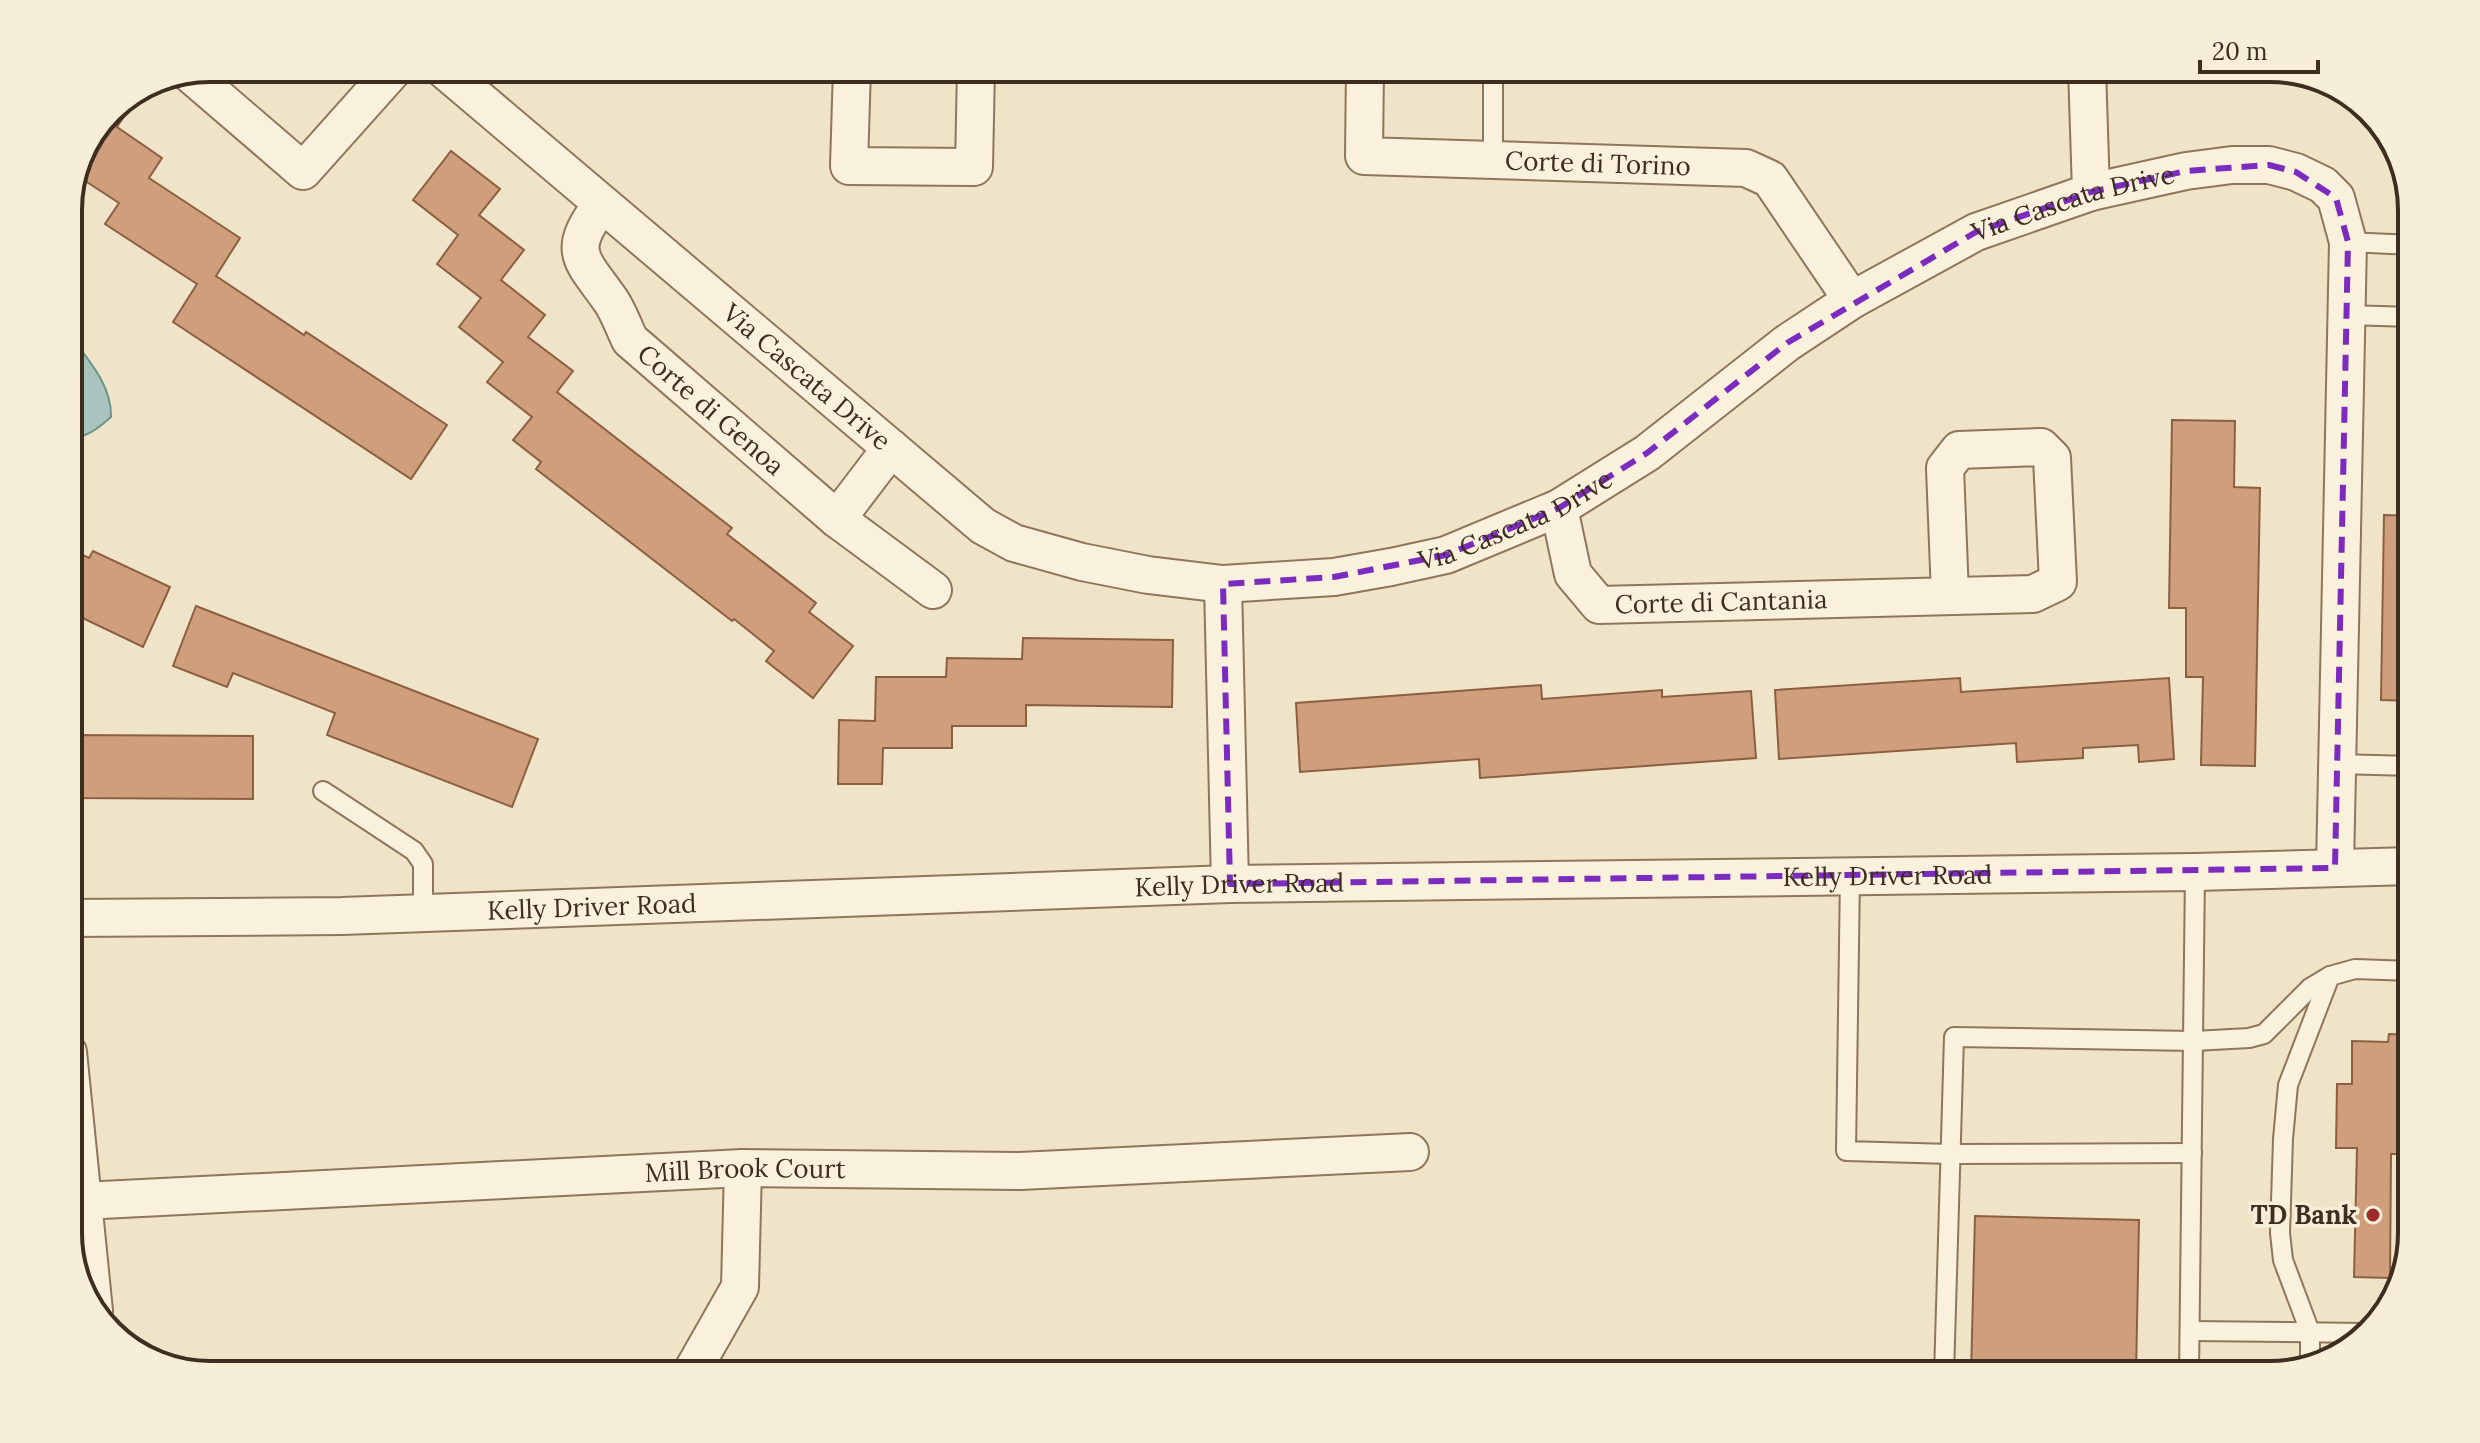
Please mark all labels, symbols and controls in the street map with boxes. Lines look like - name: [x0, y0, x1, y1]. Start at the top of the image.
- scale bar: [2200, 24, 2318, 74]
- text: 20 m: [2212, 36, 2268, 67]
- street label: Corte di Torino: [1505, 143, 1691, 182]
- street label: Via Cascata Drive: [1966, 157, 2177, 249]
- street label: Via Cascata Drive: [715, 295, 898, 457]
- street label: Corte di Genoa: [631, 337, 792, 482]
- street label: Via Cascata Drive: [1414, 462, 1618, 577]
- street label: Corte di Cantania: [1614, 582, 1828, 621]
- street label: Kelly Driver Road: [1782, 858, 1992, 893]
- street label: Kelly Driver Road: [1134, 866, 1344, 903]
- street label: Kelly Driver Road: [486, 886, 697, 927]
- street label: Mill Brook Court: [644, 1151, 846, 1189]
- place label: TD Bank: [2251, 1198, 2357, 1231]
- marker: TD Bank: [2364, 1206, 2382, 1224]

